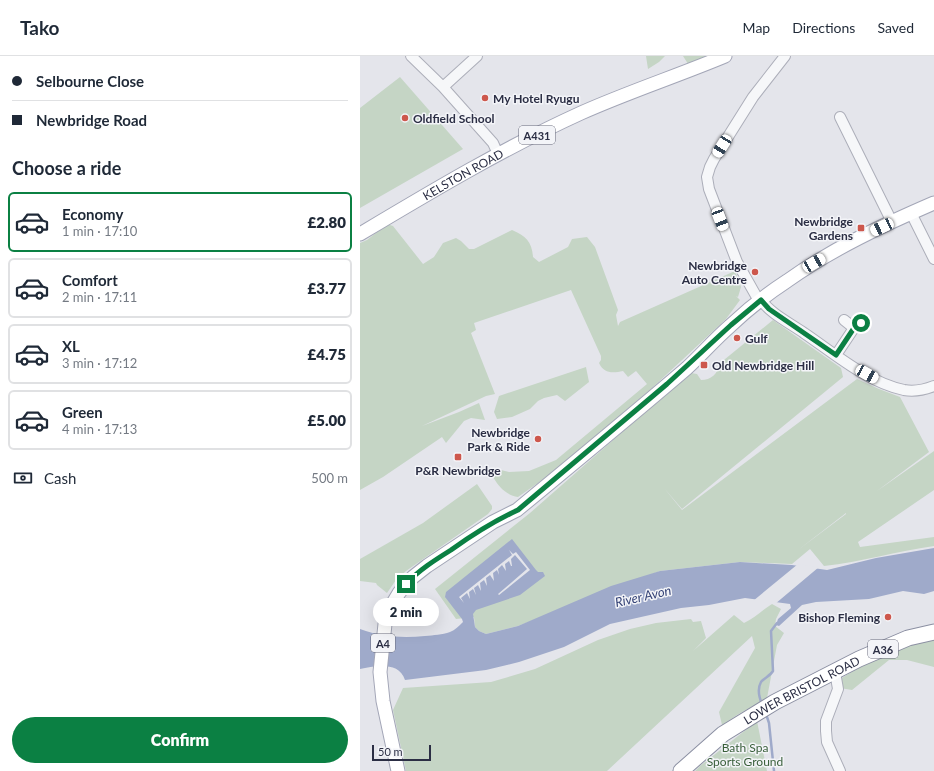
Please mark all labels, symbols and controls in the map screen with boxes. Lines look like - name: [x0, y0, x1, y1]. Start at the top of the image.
- text: Tako: [20, 16, 60, 39]
- text: Map: [743, 19, 770, 36]
- text: Directions: [792, 19, 855, 36]
- text: Saved: [877, 19, 914, 36]
- text: Selbourne Close: [36, 72, 144, 90]
- place label: My Hotel Ryugu: [493, 91, 580, 106]
- marker: My Hotel Ryugu: [480, 93, 490, 103]
- text: Newbridge Road: [36, 111, 147, 129]
- place label: Oldfield School: [413, 111, 495, 126]
- marker: Oldfield School: [400, 113, 410, 123]
- road number: A431: [519, 126, 555, 144]
- car: [711, 133, 733, 159]
- street label: KELSTON ROAD: [420, 146, 506, 203]
- text: Choose a ride: [12, 157, 121, 179]
- icon: car: [14, 204, 50, 240]
- text: Economy: [62, 205, 123, 223]
- car: [710, 206, 730, 232]
- text: £2.80: [308, 213, 346, 231]
- place label: Newbridge Gardens: [794, 214, 854, 243]
- car: [869, 216, 895, 238]
- text: 1 min · 17:10: [62, 223, 137, 239]
- marker: Newbridge Gardens: [856, 223, 866, 233]
- car: [801, 252, 827, 274]
- place label: Newbridge Auto Centre: [681, 258, 748, 287]
- marker: Newbridge Auto Centre: [750, 267, 760, 277]
- icon: car: [14, 270, 50, 306]
- text: Comfort: [62, 271, 118, 289]
- text: £3.77: [308, 279, 346, 297]
- text: 2 min · 17:11: [62, 289, 137, 305]
- route start: [852, 314, 870, 332]
- place label: Gulf: [745, 331, 768, 346]
- marker: Gulf: [732, 333, 742, 343]
- icon: car: [14, 336, 50, 372]
- text: XL: [62, 337, 80, 355]
- text: £4.75: [308, 345, 346, 363]
- text: 3 min · 17:12: [62, 355, 137, 371]
- place label: Old Newbridge Hill: [712, 358, 814, 373]
- marker: Old Newbridge Hill: [699, 360, 709, 370]
- car: [854, 363, 880, 385]
- icon: car: [14, 402, 50, 438]
- text: Green: [62, 403, 103, 421]
- text: £5.00: [308, 411, 346, 429]
- text: 4 min · 17:13: [62, 421, 137, 437]
- place label: Newbridge Park & Ride: [467, 425, 531, 454]
- marker: Newbridge Park & Ride: [533, 434, 543, 444]
- marker: P&R Newbridge: [453, 452, 463, 462]
- place label: P&R Newbridge: [415, 463, 501, 478]
- icon: cash: [12, 467, 34, 489]
- text: Cash: [44, 469, 76, 487]
- text: 500 m: [311, 470, 348, 486]
- route end: [397, 575, 415, 593]
- water label: River Avon: [613, 582, 673, 610]
- callout: 2 min: [373, 598, 439, 626]
- text: 2 min: [390, 604, 422, 620]
- place label: Bishop Fleming: [798, 610, 881, 625]
- marker: Bishop Fleming: [883, 612, 893, 622]
- road number: A4: [371, 634, 395, 652]
- road number: A36: [868, 640, 898, 658]
- street label: LOWER BRISTOL ROAD: [741, 653, 862, 727]
- button: Confirm: [12, 717, 348, 763]
- park label: Bath Spa Sports Ground: [707, 740, 783, 769]
- scale bar: [372, 743, 431, 762]
- text: 50 m: [378, 745, 403, 758]

